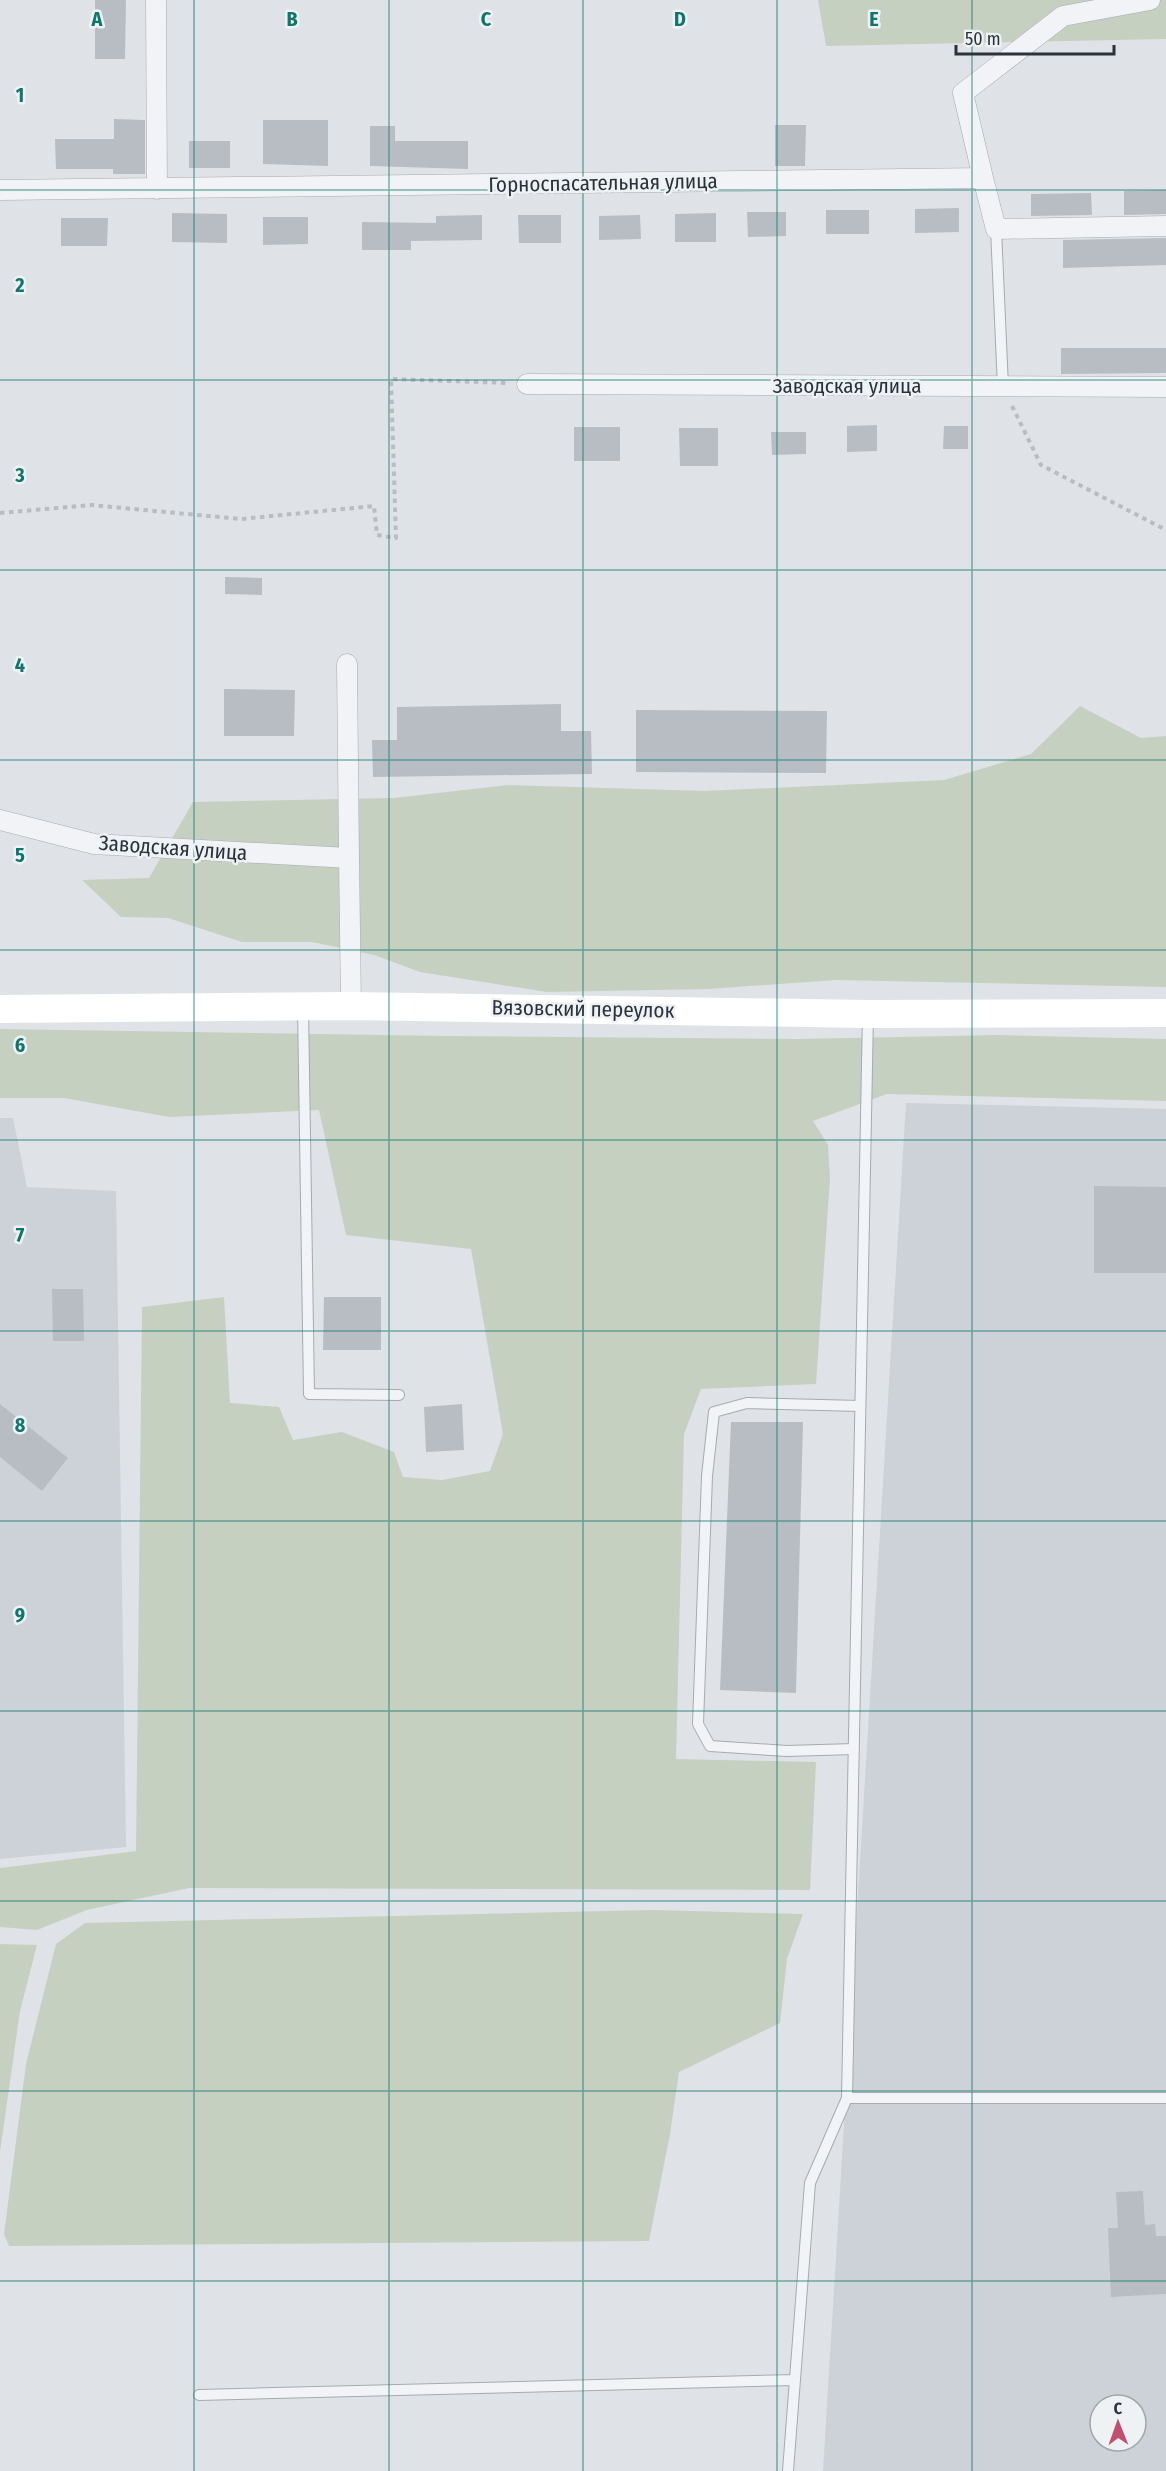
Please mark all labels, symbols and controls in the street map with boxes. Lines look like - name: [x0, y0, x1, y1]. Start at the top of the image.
- text: A: [91, 7, 104, 31]
- text: B: [286, 7, 298, 31]
- text: C: [481, 7, 492, 31]
- text: D: [674, 7, 686, 31]
- text: E: [869, 7, 879, 31]
- scale bar: [956, 18, 1114, 56]
- text: 50 m: [965, 28, 1001, 50]
- text: 1: [16, 83, 24, 107]
- street label: Горноспасательная улица: [488, 168, 718, 198]
- text: 2: [14, 273, 25, 297]
- street label: Заводская улица: [773, 373, 921, 399]
- text: 3: [14, 463, 25, 487]
- text: 4: [15, 653, 25, 677]
- street label: Заводская улица: [98, 830, 248, 866]
- text: 5: [15, 843, 25, 867]
- street label: Вязовский переулок: [491, 994, 675, 1024]
- text: 6: [15, 1033, 25, 1057]
- text: 7: [16, 1223, 25, 1247]
- text: 8: [15, 1413, 26, 1437]
- text: 9: [15, 1603, 25, 1627]
- north arrow: [1088, 2393, 1148, 2453]
- text: С: [1113, 2399, 1123, 2418]

